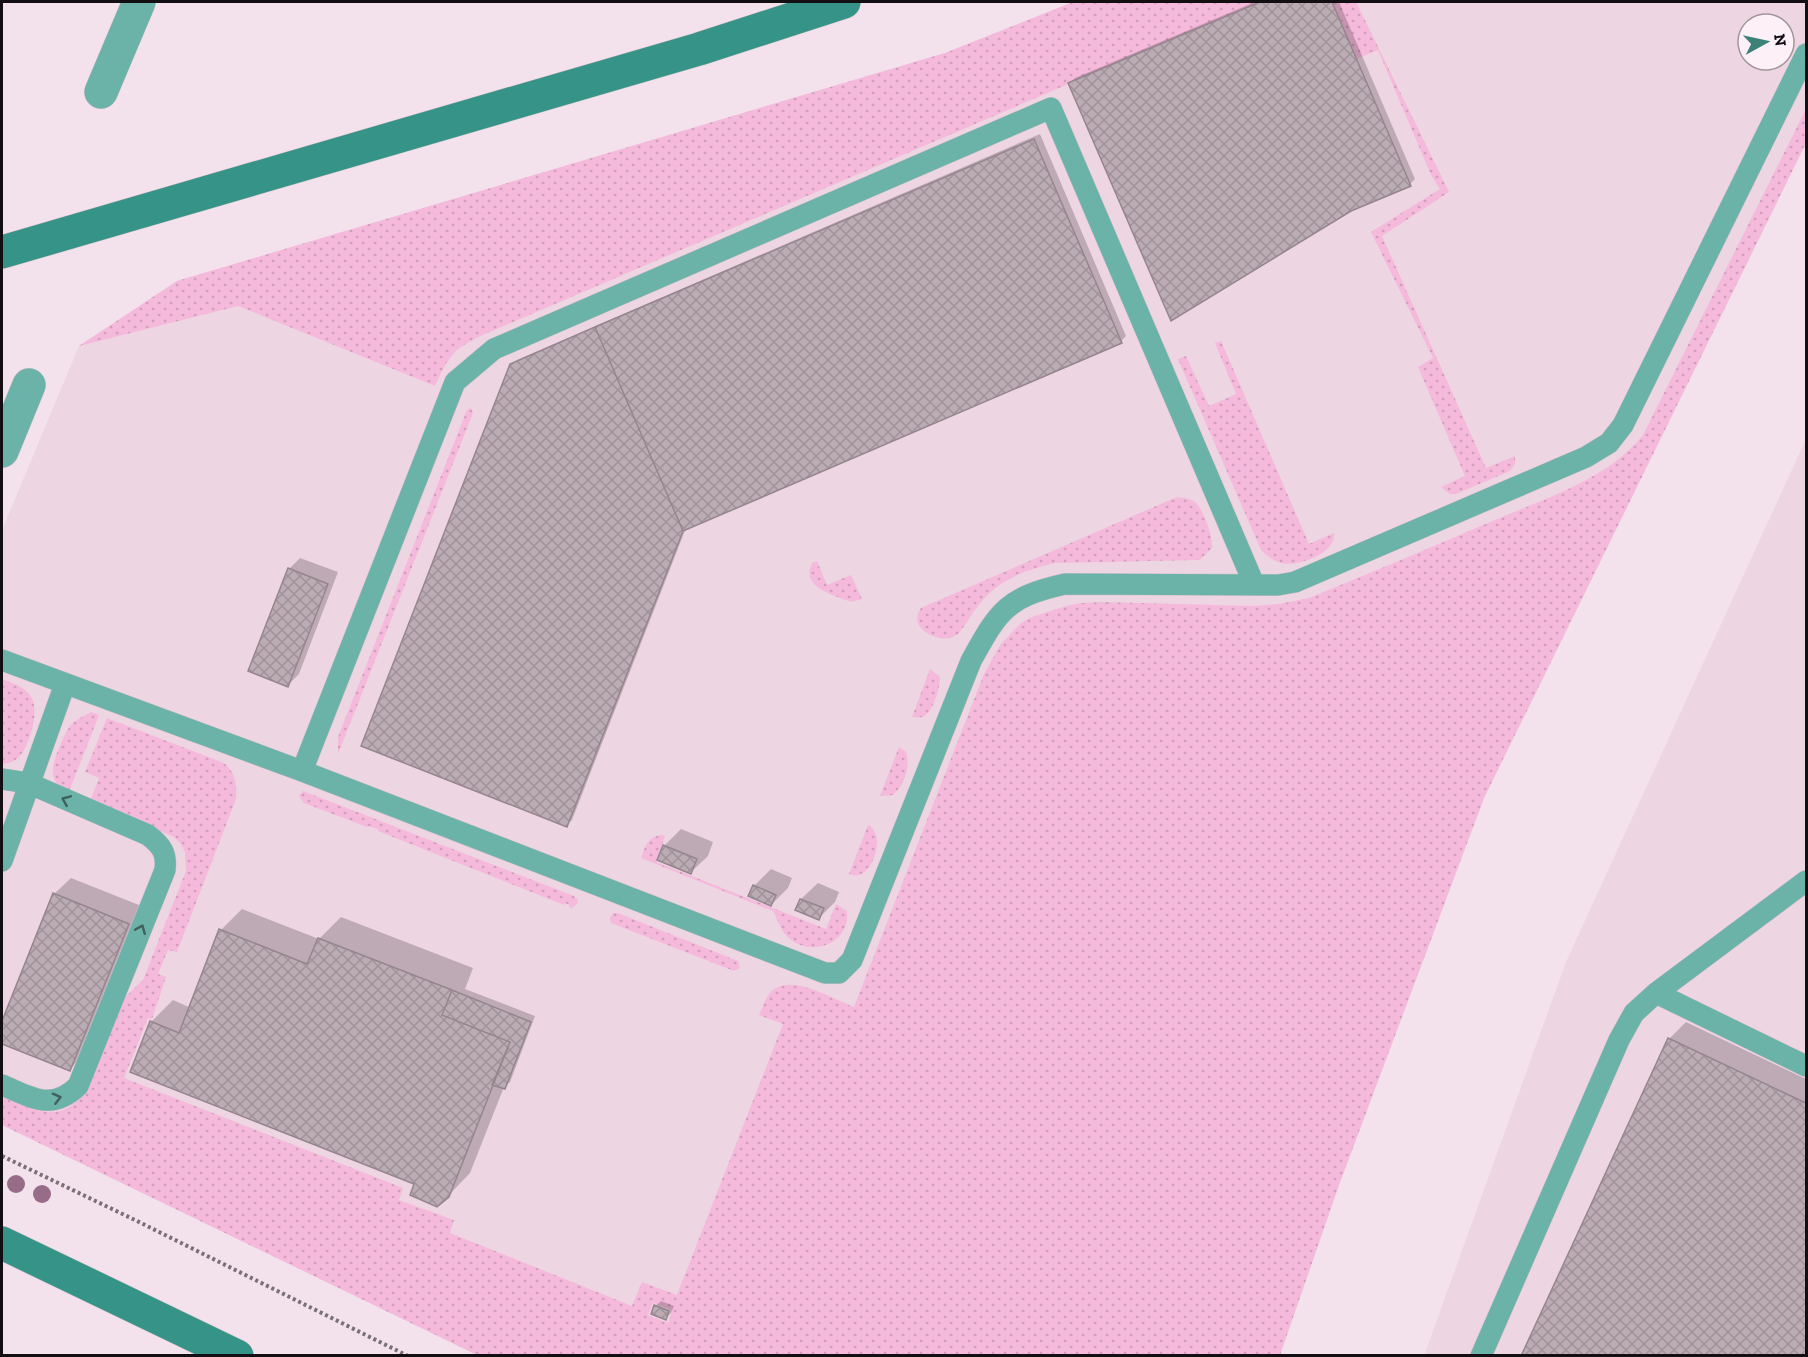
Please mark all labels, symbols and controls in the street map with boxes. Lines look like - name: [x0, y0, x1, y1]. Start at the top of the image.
- north arrow: [1736, 12, 1796, 72]
- text: N: [1770, 33, 1791, 47]
- one-way arrow: [62, 795, 73, 807]
- one-way arrow: [134, 924, 146, 935]
- one-way arrow: [52, 1093, 62, 1106]

